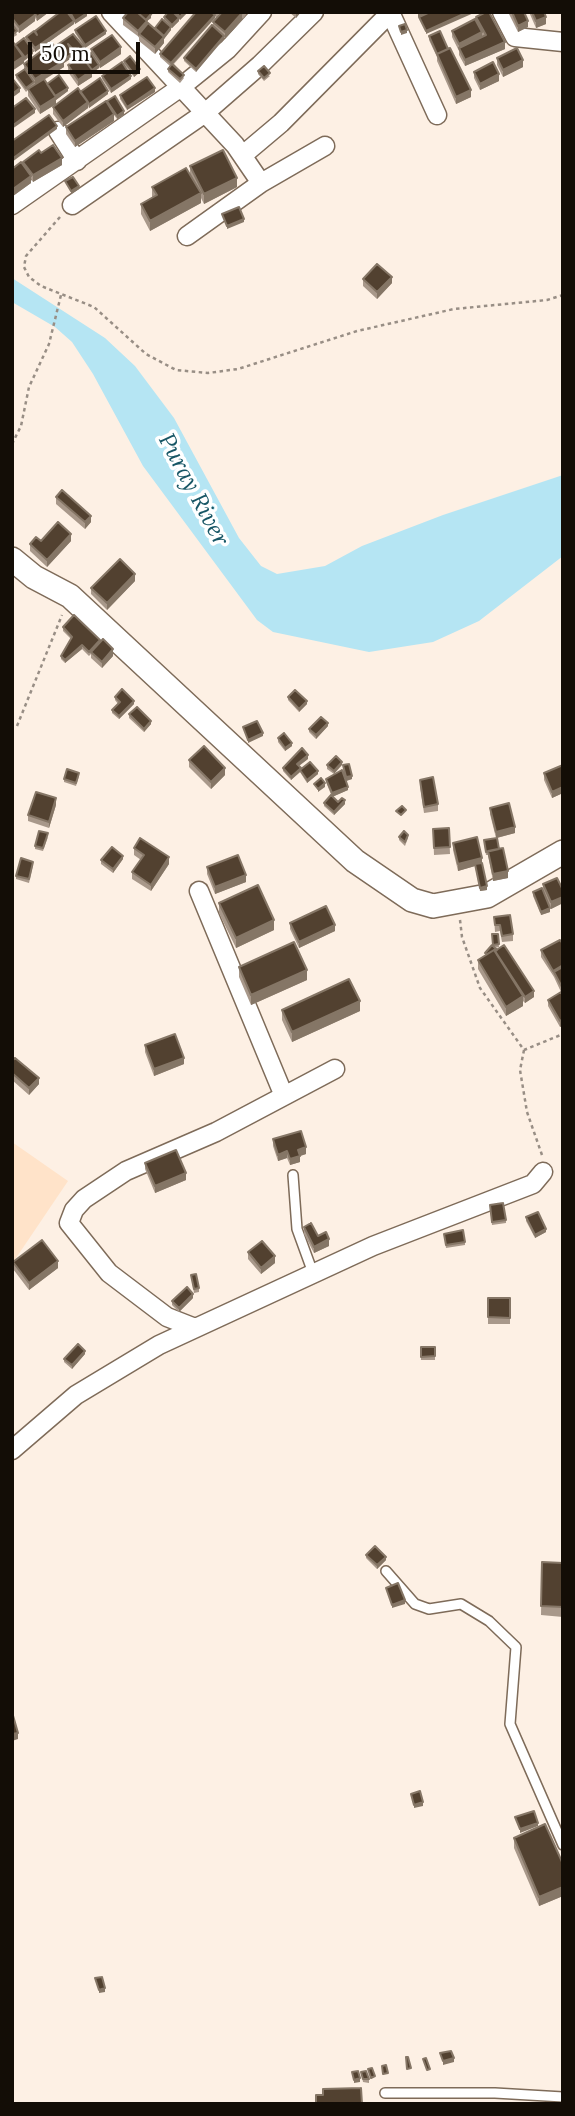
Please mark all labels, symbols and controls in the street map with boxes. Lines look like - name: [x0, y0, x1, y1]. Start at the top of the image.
- scale bar: [32, 28, 144, 72]
- text: 50 m: [41, 40, 90, 67]
- water label: Puray River: [152, 429, 234, 551]

